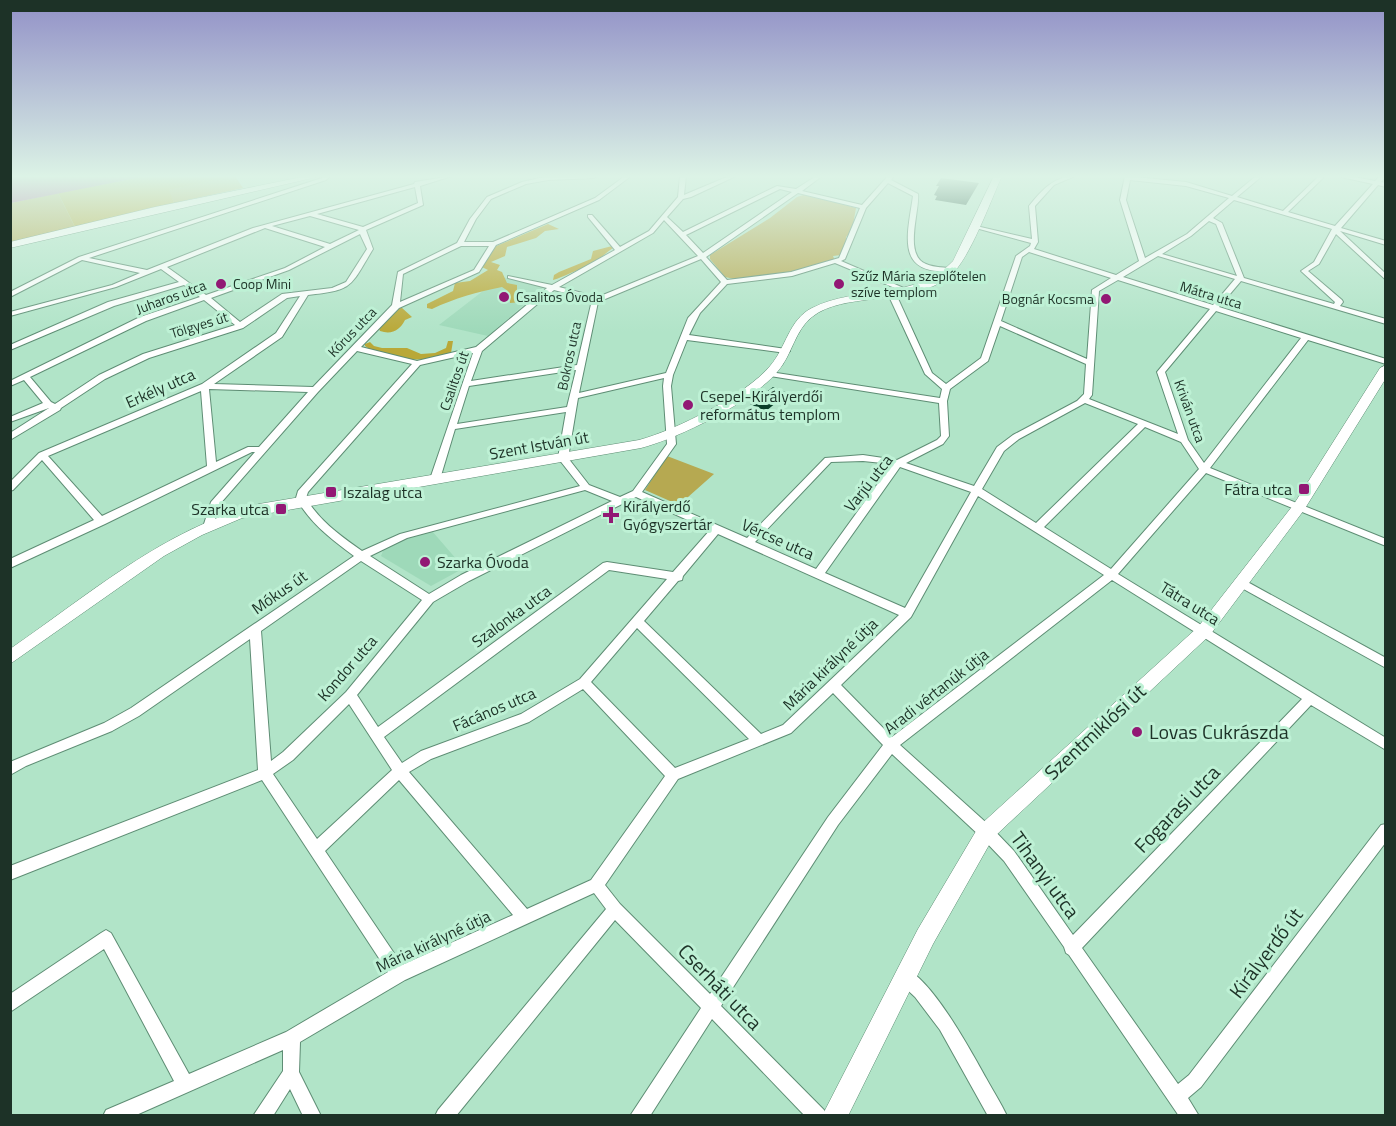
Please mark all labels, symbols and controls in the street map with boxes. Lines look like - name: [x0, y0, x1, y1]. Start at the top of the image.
- place label: Szűz Mária szeplőtelen szíve templom: [851, 265, 986, 302]
- place label: Coop Mini: [233, 273, 291, 294]
- street label: Juharos utca: [133, 274, 209, 319]
- street label: Mátra utca: [1177, 275, 1245, 314]
- marker: Coop Mini: [214, 277, 228, 291]
- marker: Szűz Mária szeplőtelen szíve templom: [832, 277, 846, 291]
- place label: Csalitos Óvoda: [516, 286, 603, 307]
- place label: Bognár Kocsma: [1002, 288, 1094, 309]
- marker: Csalitos Óvoda: [497, 290, 511, 304]
- marker: Bognár Kocsma: [1099, 292, 1113, 306]
- street label: Kórus utca: [322, 302, 381, 361]
- street label: Tölgyes út: [167, 306, 230, 343]
- street label: Bokros utca: [551, 320, 586, 392]
- street label: Csalitos út: [434, 348, 474, 413]
- street label: Erkély utca: [121, 362, 199, 414]
- street label: Kriván utca: [1169, 376, 1212, 445]
- place label: Csepel-Királyerdői református templom: [700, 384, 840, 426]
- marker: Csepel-Királyerdői református templom: [681, 398, 695, 412]
- street label: Szent István út: [487, 424, 591, 466]
- street label: Varjú utca: [838, 449, 898, 517]
- place label: Fátra utca: [1224, 477, 1292, 501]
- place label: Iszalag utca: [343, 480, 422, 504]
- marker: Fátra utca: [1297, 482, 1311, 496]
- marker: Iszalag utca: [324, 485, 338, 499]
- place label: Királyerdő Gyógyszertár: [623, 494, 713, 536]
- place label: Szarka utca: [191, 497, 269, 521]
- marker: Szarka utca: [274, 502, 288, 516]
- marker: Királyerdő Gyógyszertár: [604, 508, 618, 522]
- street label: Vércse utca: [738, 512, 818, 566]
- place label: Szarka Óvoda: [437, 550, 529, 574]
- marker: Szarka Óvoda: [418, 555, 432, 569]
- street label: Mókus út: [246, 564, 312, 620]
- street label: Tátra utca: [1155, 575, 1225, 631]
- street label: Szalonka utca: [466, 579, 556, 653]
- street label: Mária királyné útja: [777, 612, 883, 716]
- street label: Kondor utca: [311, 630, 383, 706]
- street label: Aradi vértanúk útja: [878, 642, 994, 740]
- street label: Szentmiklósi út: [1037, 676, 1152, 787]
- street label: Fácános utca: [449, 681, 539, 737]
- place label: Lovas Cukrászda: [1149, 716, 1289, 747]
- marker: Lovas Cukrászda: [1130, 725, 1144, 739]
- street label: Fogarasi utca: [1126, 757, 1227, 860]
- street label: Tihanyi utca: [1003, 825, 1088, 925]
- street label: Királyerdő út: [1221, 901, 1310, 1005]
- street label: Mária királyné útja: [372, 904, 494, 978]
- street label: Cserháti utca: [671, 936, 770, 1037]

